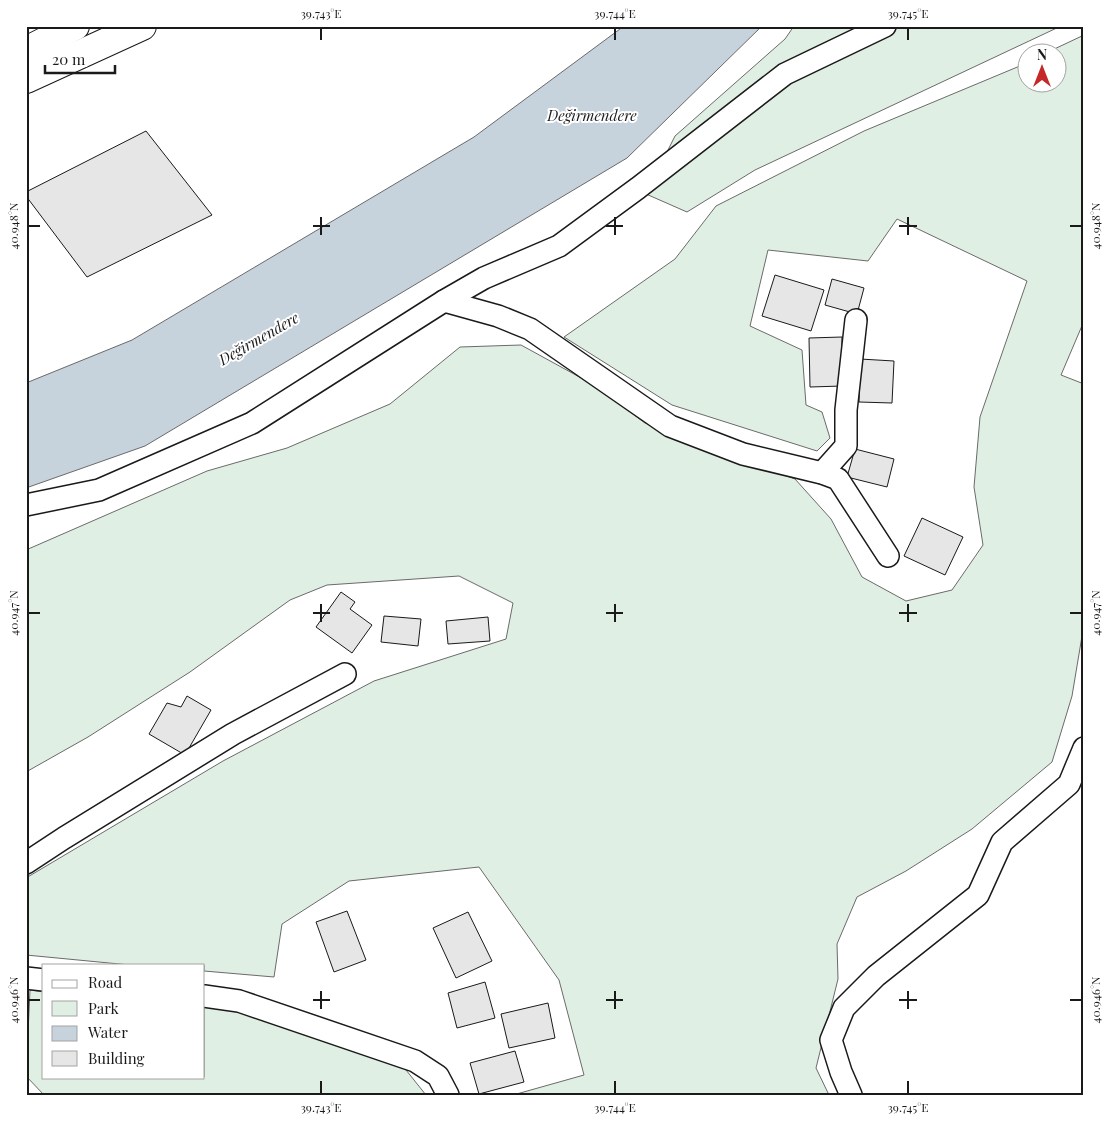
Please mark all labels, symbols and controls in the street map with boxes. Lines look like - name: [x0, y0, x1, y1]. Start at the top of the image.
- text: 39.743°E: [300, 5, 342, 21]
- text: 39.744°E: [594, 5, 636, 21]
- text: 39.745°E: [887, 5, 929, 21]
- scale bar: [45, 42, 115, 74]
- north arrow: [1018, 42, 1068, 92]
- text: N: [1037, 45, 1047, 64]
- text: 20 m: [52, 49, 86, 69]
- water label: Değirmendere: [546, 105, 637, 125]
- text: 40.948°N: [5, 202, 21, 249]
- text: 40.948°N: [1087, 202, 1103, 249]
- water label: Değirmendere: [214, 307, 303, 370]
- text: 40.947°N: [5, 590, 21, 636]
- text: 40.947°N: [1087, 590, 1103, 636]
- legend: [42, 964, 205, 1078]
- text: Road: [88, 972, 122, 992]
- text: 40.946°N: [5, 976, 21, 1023]
- text: 40.946°N: [1087, 976, 1103, 1023]
- text: Park: [88, 998, 120, 1018]
- text: Water: [87, 1022, 128, 1042]
- text: Building: [88, 1048, 145, 1068]
- text: 39.743°E: [300, 1099, 342, 1115]
- text: 39.744°E: [594, 1099, 636, 1115]
- text: 39.745°E: [887, 1099, 929, 1115]

